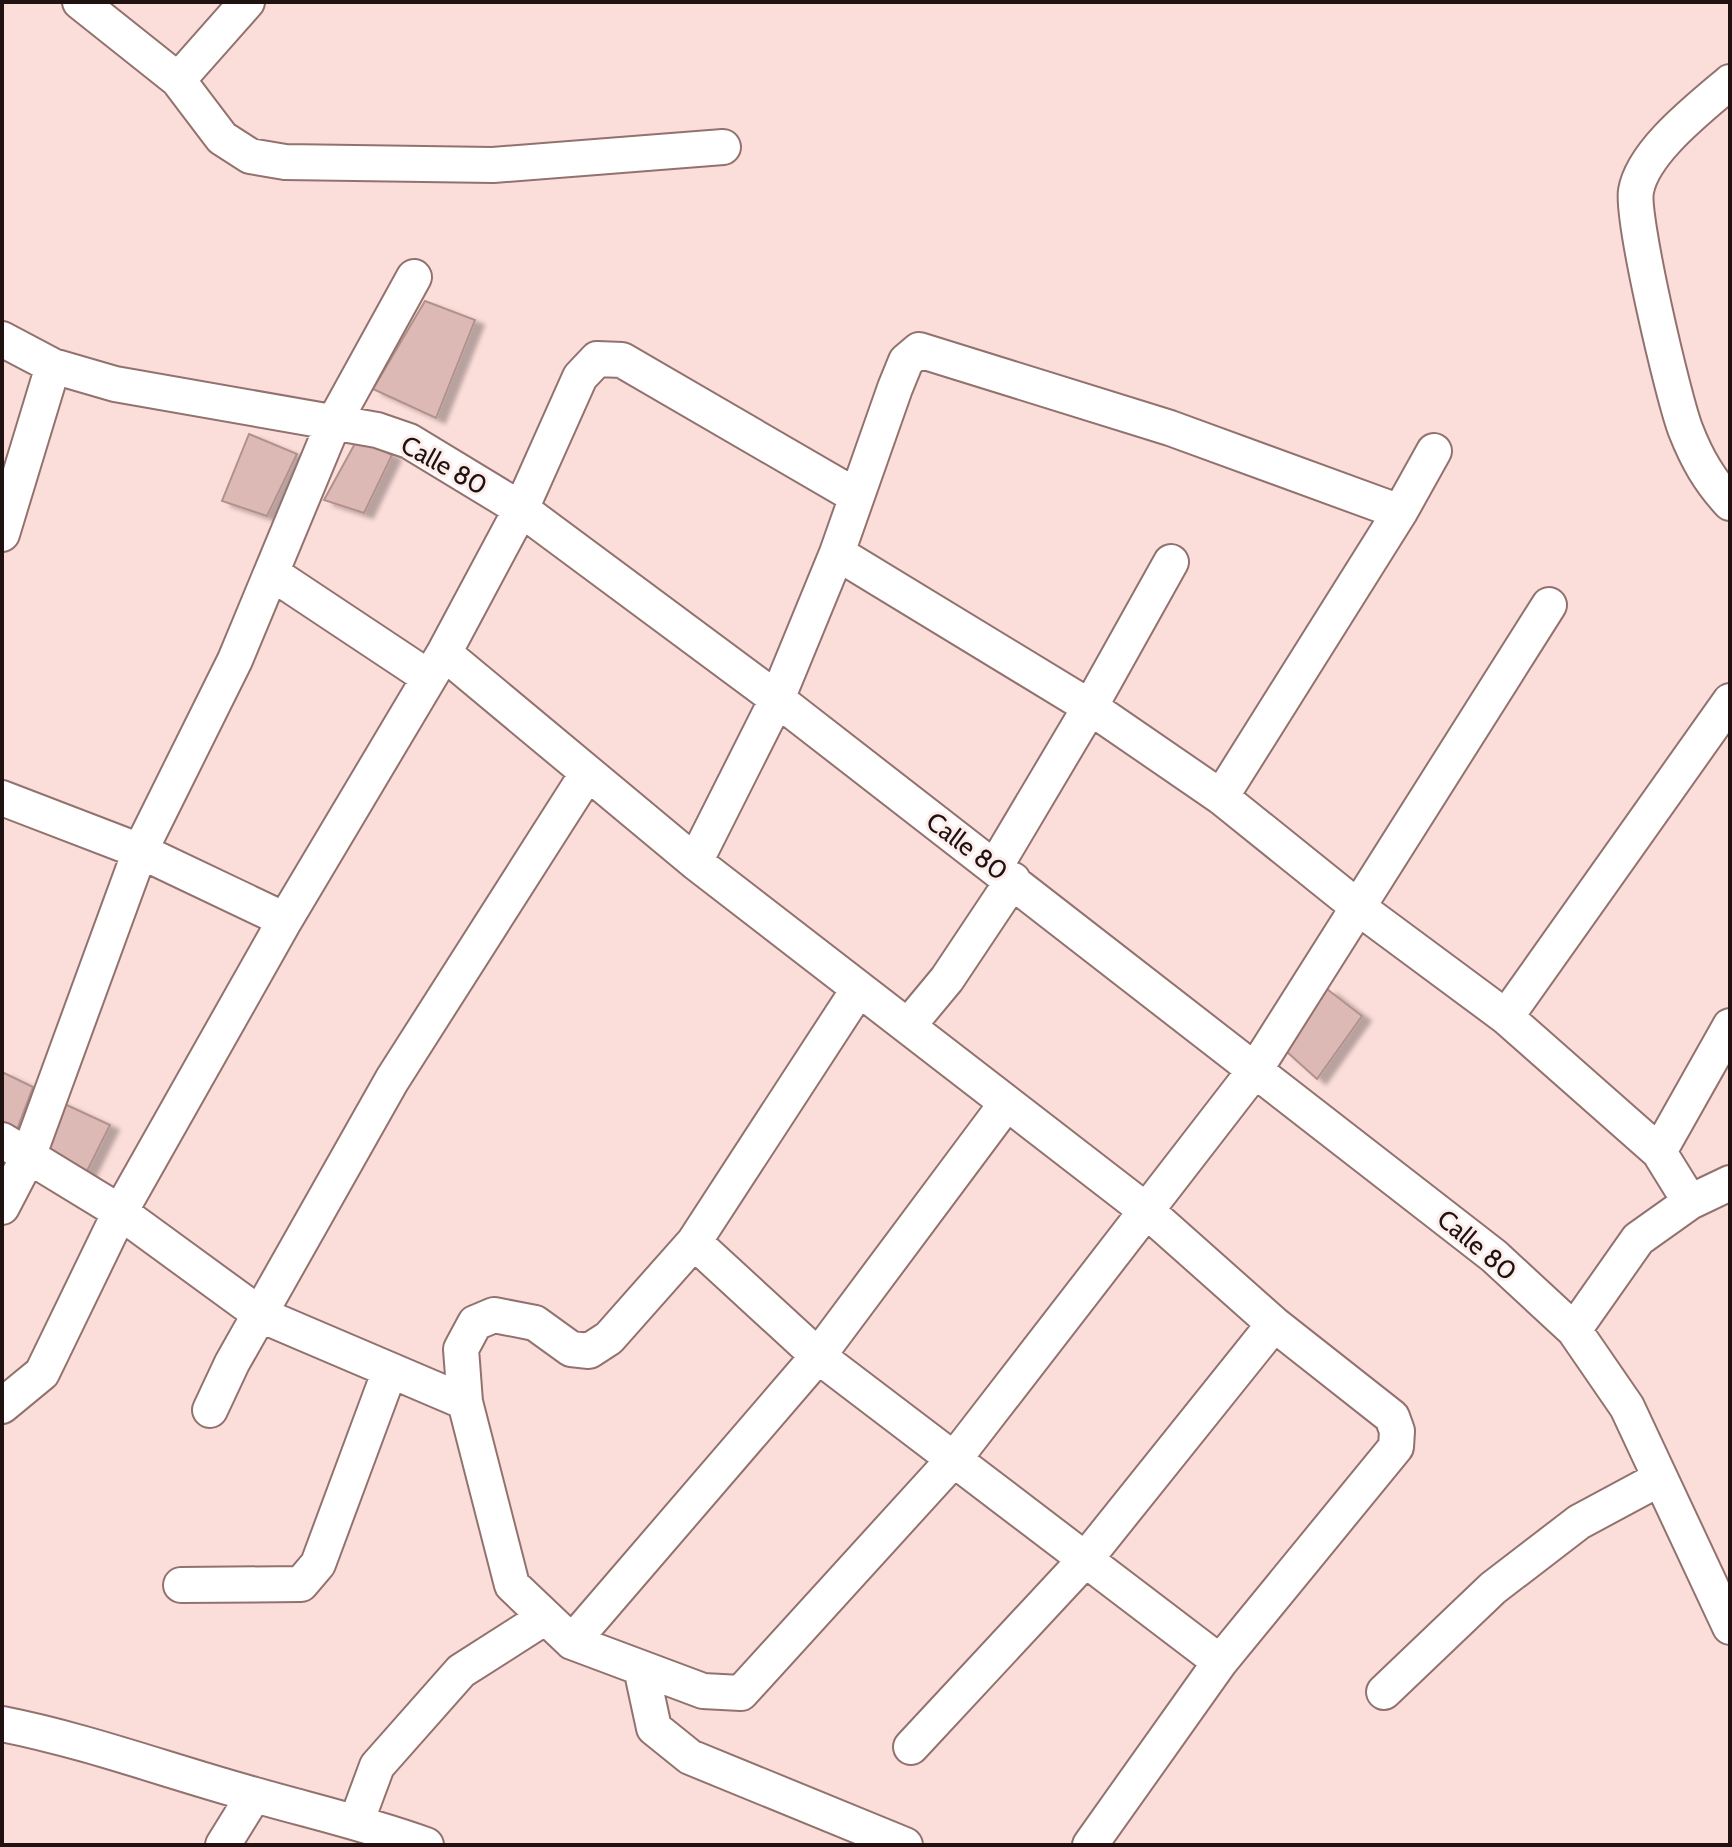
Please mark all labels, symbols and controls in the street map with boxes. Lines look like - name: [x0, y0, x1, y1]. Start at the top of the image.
- street label: Calle 80: [395, 428, 493, 502]
- street label: Calle 80: [920, 805, 1014, 887]
- street label: Calle 80: [1431, 1203, 1523, 1287]

